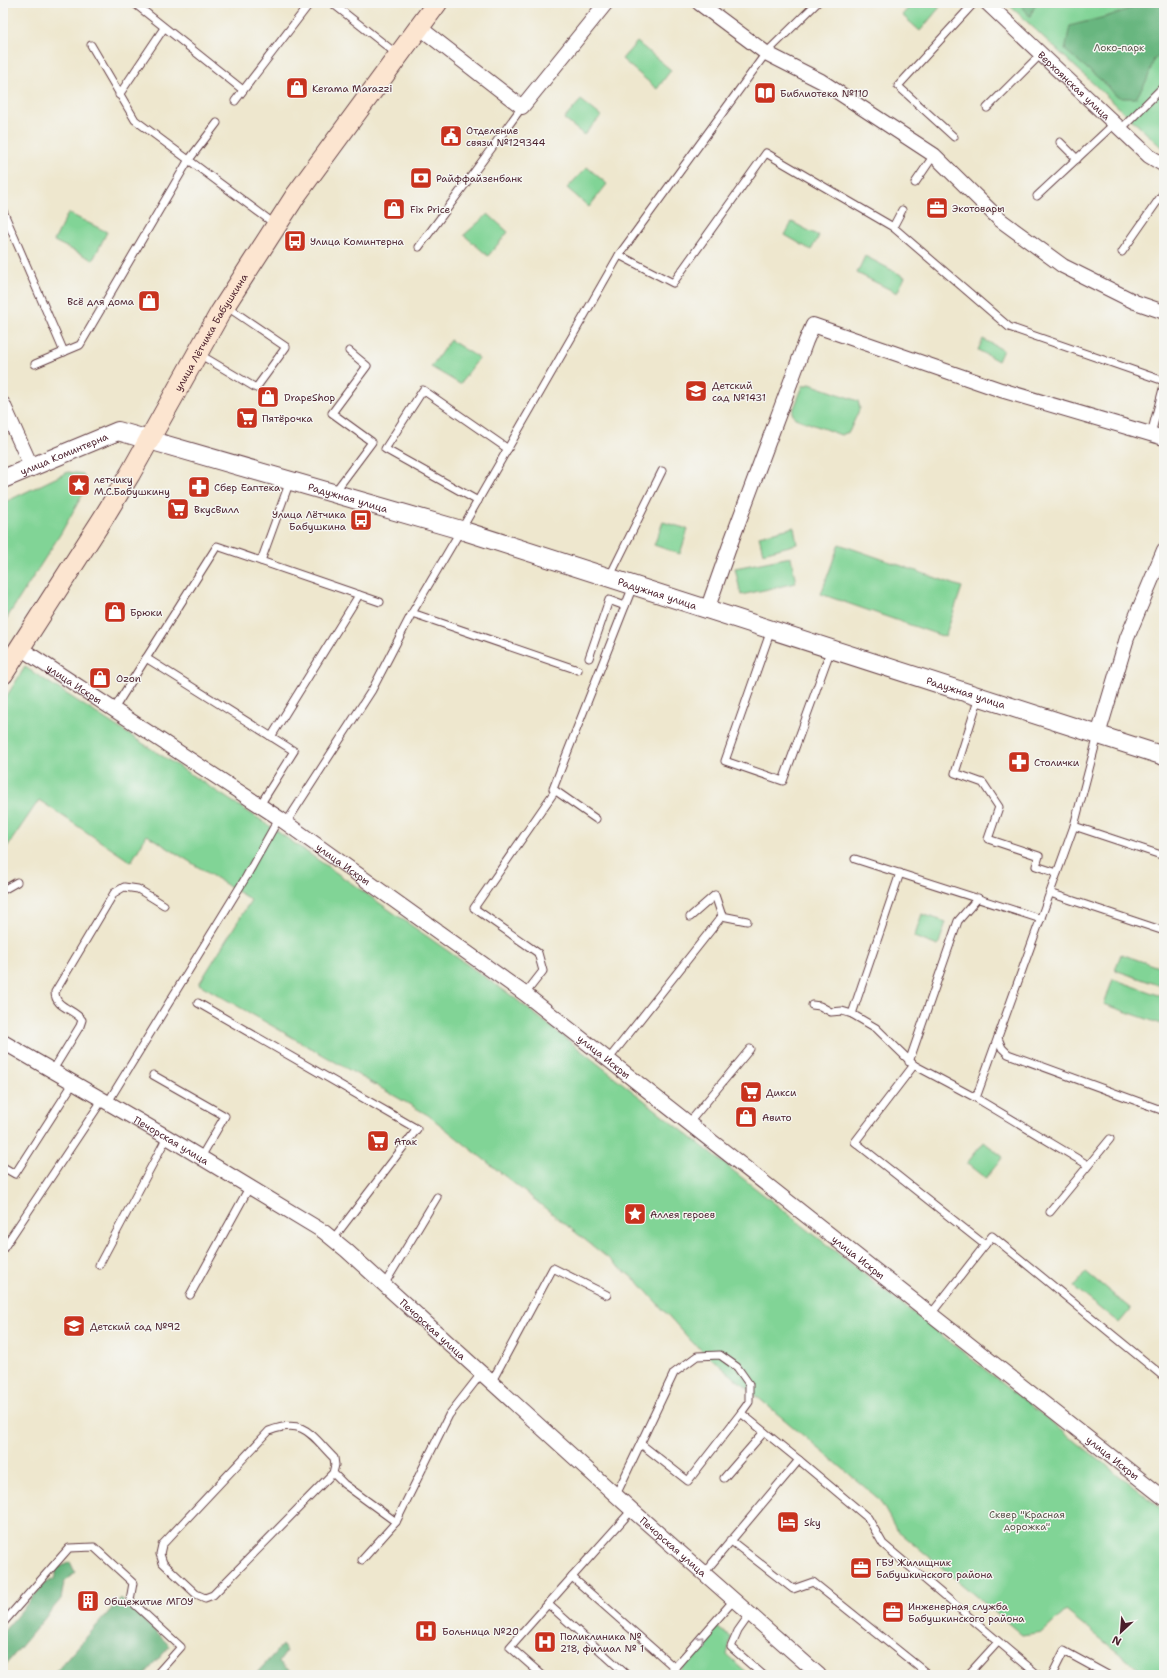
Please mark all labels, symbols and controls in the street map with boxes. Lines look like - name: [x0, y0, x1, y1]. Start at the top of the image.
- park label: Локо-парк: [1094, 41, 1145, 54]
- street label: Верхоянская улица: [1035, 48, 1114, 123]
- shop icon: Kerama Marazzi: [284, 75, 310, 101]
- library icon: Библиотека №110: [752, 80, 778, 106]
- place label: Kerama Marazzi: [312, 82, 392, 95]
- place label: Библиотека №110: [780, 87, 869, 100]
- public building icon: Отделение связи №129344: [438, 123, 464, 149]
- place label: Отделение связи №129344: [466, 124, 546, 149]
- bank icon: Райффайзенбанк: [408, 165, 434, 191]
- place label: Райффайзенбанк: [436, 172, 523, 185]
- office icon: Экотовары: [924, 195, 950, 221]
- shop icon: Fix Price: [381, 196, 407, 222]
- place label: Экотовары: [952, 202, 1005, 215]
- place label: Fix Price: [410, 203, 451, 216]
- bus stop icon: Улица Коминтерна: [282, 228, 308, 254]
- place label: Улица Коминтерна: [310, 235, 405, 248]
- street label: улица Лётчика Бабушкина: [171, 270, 251, 393]
- shop icon: Всё для дома: [136, 288, 162, 314]
- place label: Всё для дома: [67, 295, 135, 308]
- school or university icon: Детский сад №1431: [683, 378, 709, 404]
- place label: Детский сад №1431: [712, 379, 766, 404]
- shop icon: DrapeShop: [255, 384, 281, 410]
- place label: DrapeShop: [284, 391, 336, 404]
- supermarket icon: Пятёрочка: [234, 405, 260, 431]
- place label: Пятёрочка: [262, 412, 313, 425]
- street label: улица Коминтерна: [18, 429, 110, 478]
- place icon: летчику М.С.Бабушкину: [66, 472, 92, 498]
- place label: летчику М.С.Бабушкину: [94, 473, 170, 498]
- pharmacy icon: Сбер Еаптека: [186, 474, 212, 500]
- street label: Радужная улица: [307, 480, 390, 515]
- place label: Сбер Еаптека: [214, 481, 281, 494]
- supermarket icon: ВкусВилл: [165, 496, 191, 522]
- place label: ВкусВилл: [194, 503, 240, 516]
- bus stop icon: Улица Лётчика Бабушкина: [348, 507, 374, 533]
- place label: Улица Лётчика Бабушкина: [272, 508, 347, 533]
- street label: Радужная улица: [616, 574, 699, 612]
- shop icon: Брюки: [102, 599, 128, 625]
- place label: Брюки: [130, 606, 163, 619]
- street label: улица Искры: [44, 661, 105, 707]
- shop icon: Ozon: [87, 665, 113, 691]
- place label: Ozon: [116, 672, 141, 685]
- street label: Радужная улица: [925, 674, 1008, 711]
- pharmacy icon: Столички: [1006, 749, 1032, 775]
- place label: Столички: [1034, 756, 1080, 769]
- street label: улица Искры: [314, 840, 373, 888]
- street label: улица Искры: [575, 1032, 633, 1081]
- supermarket icon: Дикси: [738, 1079, 764, 1105]
- place label: Дикси: [766, 1086, 797, 1099]
- shop icon: Авито: [733, 1104, 759, 1130]
- place label: Авито: [762, 1111, 792, 1124]
- street label: Печорская улица: [132, 1113, 212, 1168]
- supermarket icon: Атак: [365, 1128, 391, 1154]
- place label: Атак: [394, 1135, 418, 1148]
- place icon: Аллея героев: [622, 1201, 648, 1227]
- place label: Аллея героев: [650, 1208, 715, 1221]
- street label: улица Искры: [829, 1232, 888, 1282]
- street label: Печорская улица: [397, 1296, 469, 1363]
- school or university icon: Детский сад №92: [61, 1313, 87, 1339]
- place label: Детский сад №92: [90, 1320, 181, 1333]
- street label: улица Искры: [1084, 1433, 1142, 1483]
- park label: Сквер "Красная дорожка": [989, 1508, 1065, 1533]
- hotel icon: Sky: [775, 1509, 801, 1535]
- street label: Печорская улица: [637, 1514, 710, 1580]
- place label: Sky: [804, 1516, 821, 1529]
- office icon: ГБУ Жилищник Бабушкинского района: [848, 1555, 874, 1581]
- place label: ГБУ Жилищник Бабушкинского района: [876, 1556, 993, 1581]
- building icon: Общежитие МГОУ: [75, 1588, 101, 1614]
- place label: Общежитие МГОУ: [104, 1595, 193, 1608]
- office icon: Инженерная служба Бабушкинского района: [880, 1599, 906, 1625]
- place label: Инженерная служба Бабушкинского района: [908, 1600, 1025, 1625]
- north arrow: [1101, 1612, 1141, 1652]
- hospital icon: Больница №20: [413, 1618, 439, 1644]
- place label: Больница №20: [442, 1625, 519, 1638]
- hospital icon: Поликлиника № 218, филиал № 1: [532, 1629, 558, 1655]
- place label: Поликлиника № 218, филиал № 1: [560, 1630, 644, 1655]
- text: N: [1109, 1632, 1124, 1649]
- one-way arrow: [696, 1636, 703, 1644]

